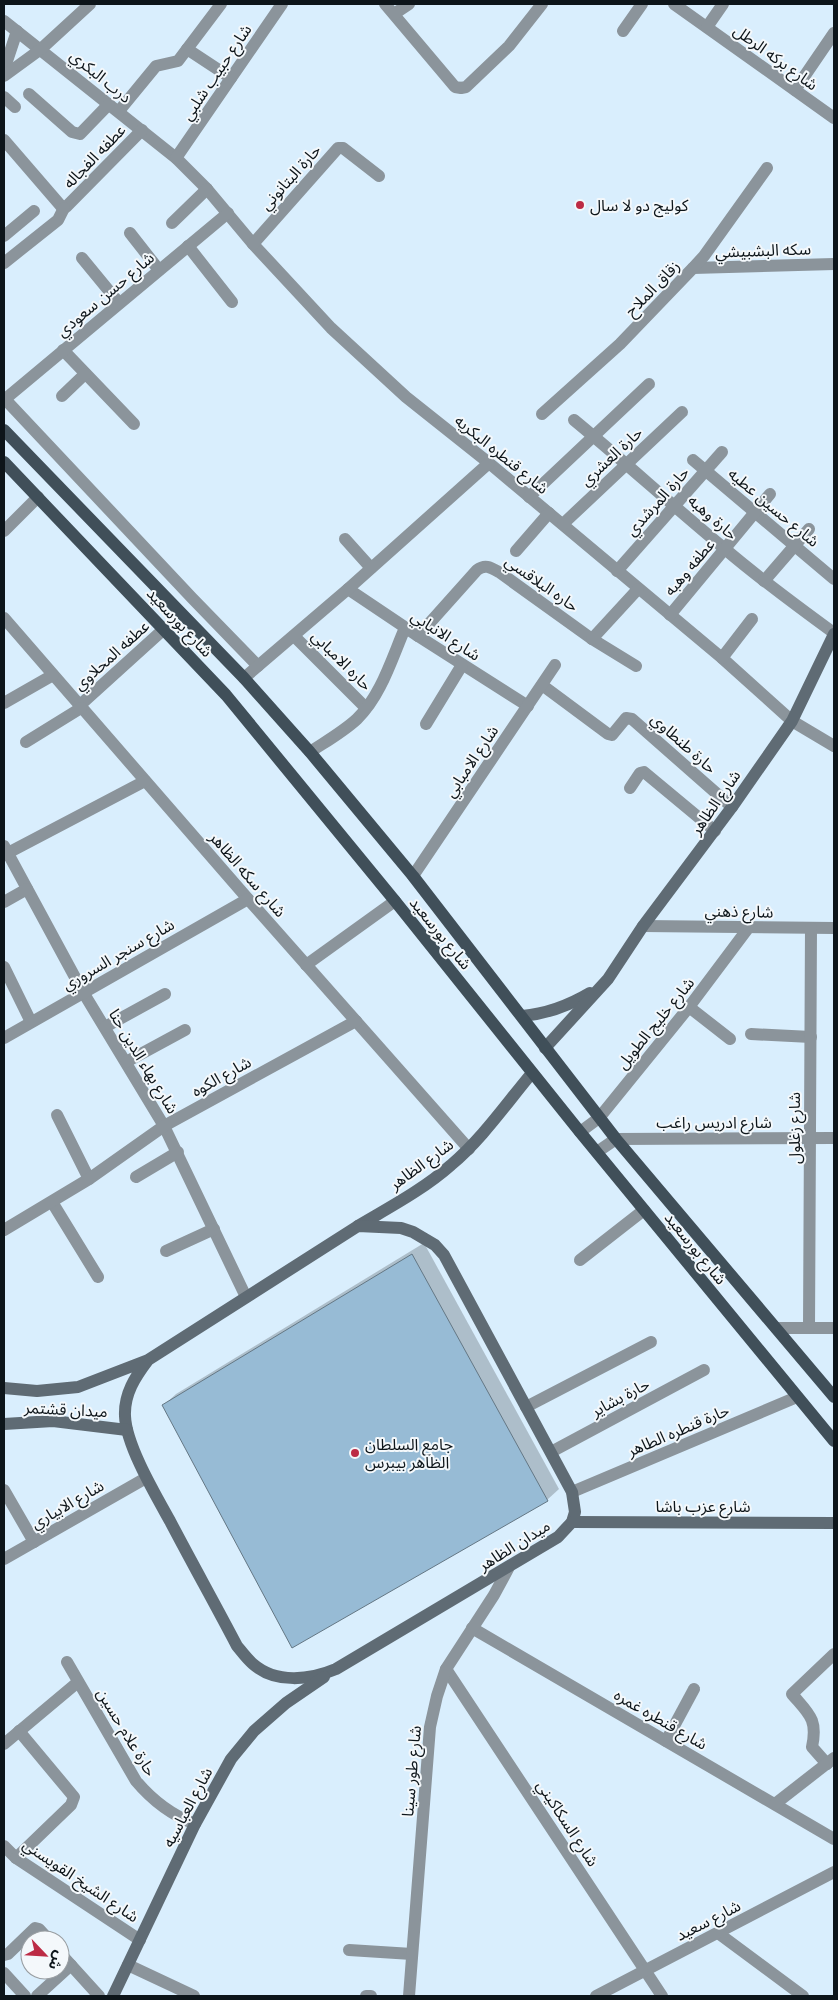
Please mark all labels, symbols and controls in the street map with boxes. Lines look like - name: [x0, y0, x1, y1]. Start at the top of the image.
- street label: شارع بركه الرطل: [728, 20, 822, 97]
- street label: شارع حبيب شلبي: [177, 21, 258, 126]
- street label: درب البكري: [65, 46, 135, 109]
- street label: عطفه الفجاله: [59, 120, 130, 192]
- street label: حارة البتانوني: [256, 141, 327, 216]
- place label: كوليج دو لا سال: [590, 196, 689, 218]
- marker: كوليج دو لا سال: [574, 199, 586, 211]
- street label: سكه البشبيشي: [715, 239, 811, 264]
- street label: شارع حسن سعودي: [53, 248, 160, 343]
- street label: زقاق الملاح: [621, 256, 686, 322]
- street label: شارع قنطره البكريه: [449, 411, 552, 500]
- street label: حارة العشري: [576, 423, 648, 492]
- street label: حارة المرشدي: [622, 463, 695, 541]
- street label: شارع حسين عطيه: [723, 464, 823, 553]
- street label: حارة وهبه: [684, 491, 741, 544]
- street label: عطفه وهبه: [660, 535, 719, 600]
- street label: حاره البلاقسي: [500, 551, 582, 618]
- street label: شارع بورسعيد: [141, 584, 216, 663]
- street label: شارع الانبابي: [406, 606, 484, 667]
- street label: عطفه المحلاوي: [70, 616, 155, 696]
- street label: حاره الامبابي: [306, 626, 376, 696]
- street label: حارة طنطاوي: [645, 709, 720, 780]
- street label: شارع الامبابي: [440, 722, 505, 803]
- street label: شارع الظاهر: [686, 766, 747, 841]
- street label: شارع سكه الظاهر: [203, 827, 290, 923]
- street label: شارع بورسعيد: [403, 893, 476, 975]
- street label: شارع ذهني: [704, 901, 774, 925]
- street label: شارع سنجر السروري: [59, 915, 179, 997]
- street label: شارع خليج الطويل: [613, 974, 701, 1075]
- street label: شارع بهاء الدين حنا: [102, 1006, 182, 1119]
- street label: شارع الكوه: [188, 1052, 256, 1103]
- street label: شارع زغلول: [785, 1092, 807, 1164]
- street label: شارع ادريس راغب: [656, 1113, 772, 1135]
- street label: شارع الظاهر: [385, 1135, 459, 1197]
- street label: شارع بورسعيد: [658, 1208, 731, 1290]
- street label: حارة بشاير: [587, 1374, 653, 1421]
- street label: ميدان قشتمر: [23, 1398, 108, 1421]
- street label: حارة قنطره الطاهر: [623, 1400, 732, 1461]
- place label: جامع السلطان الظاهر بيبرس: [365, 1435, 453, 1472]
- marker: جامع السلطان الظاهر بيبرس: [349, 1447, 361, 1459]
- street label: شارع الابياري: [27, 1476, 109, 1536]
- street label: شارع عزب باشا: [655, 1497, 751, 1519]
- street label: ميدان الظاهر: [474, 1516, 554, 1575]
- street label: حارة علام حسين: [90, 1685, 160, 1781]
- street label: شارع قنطره غمره: [609, 1685, 711, 1756]
- street label: شارع طور سينا: [398, 1725, 428, 1818]
- street label: شارع العباسيه: [158, 1764, 219, 1852]
- street label: شارع السكاكيني: [530, 1777, 603, 1872]
- street label: شارع الشيخ القويسني: [17, 1835, 142, 1929]
- street label: شارع سعيد: [673, 1896, 745, 1948]
- north arrow: [20, 1930, 70, 1980]
- text: ش: [45, 1948, 68, 1973]

